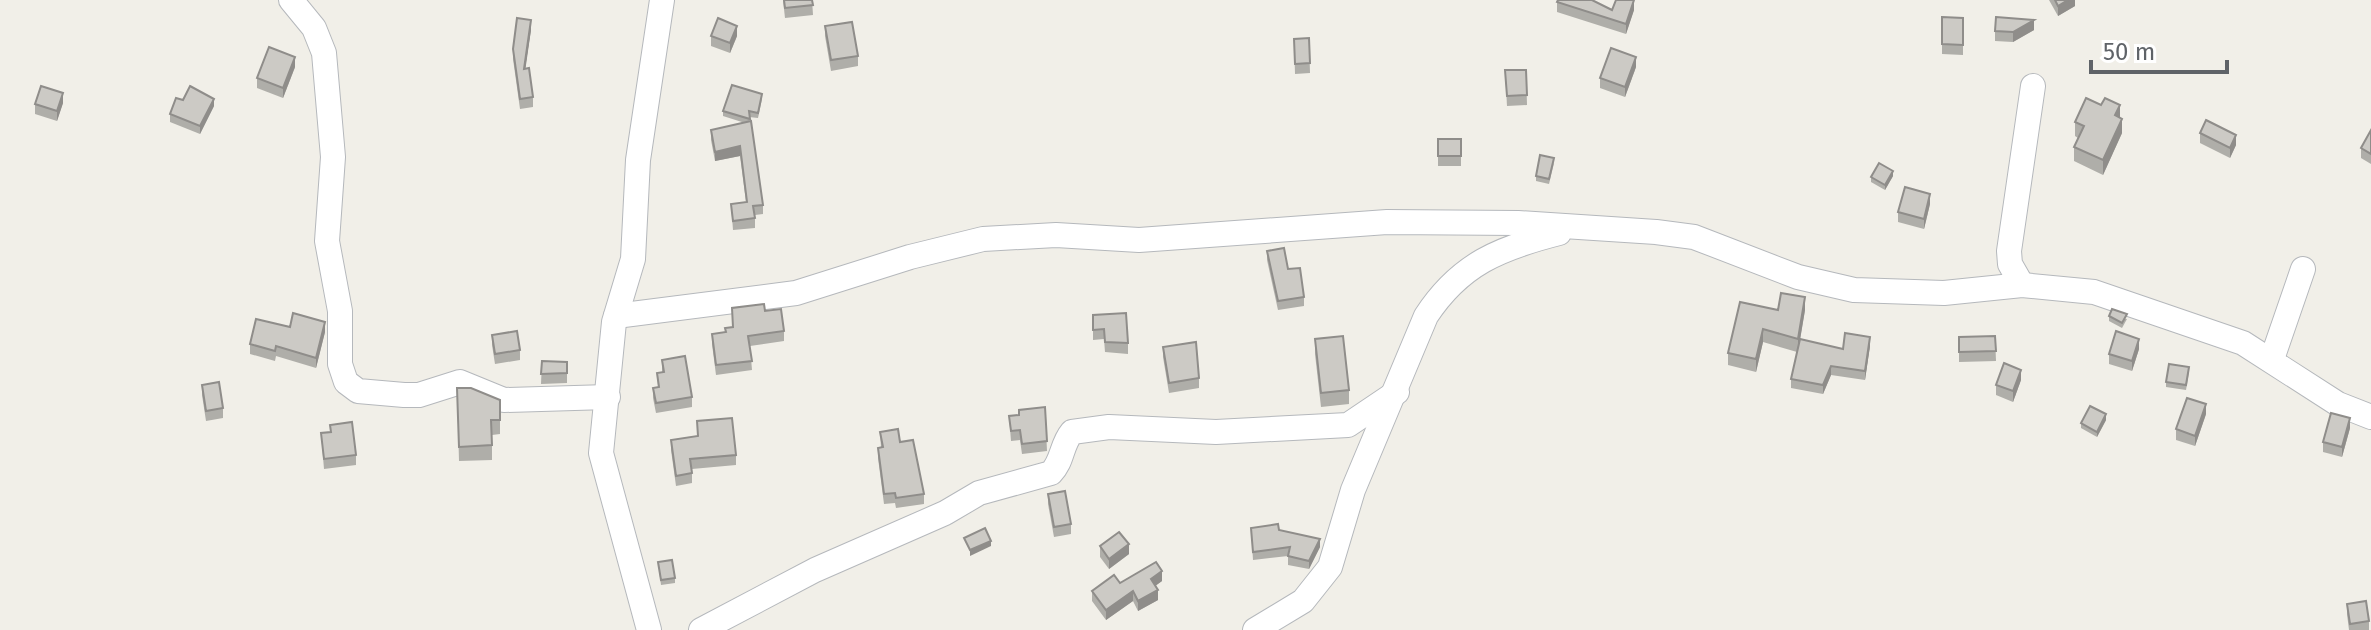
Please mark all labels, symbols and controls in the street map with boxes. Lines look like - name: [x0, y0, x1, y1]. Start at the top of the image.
- scale bar: [2091, 24, 2227, 74]
- text: 50 m: [2103, 38, 2155, 66]

